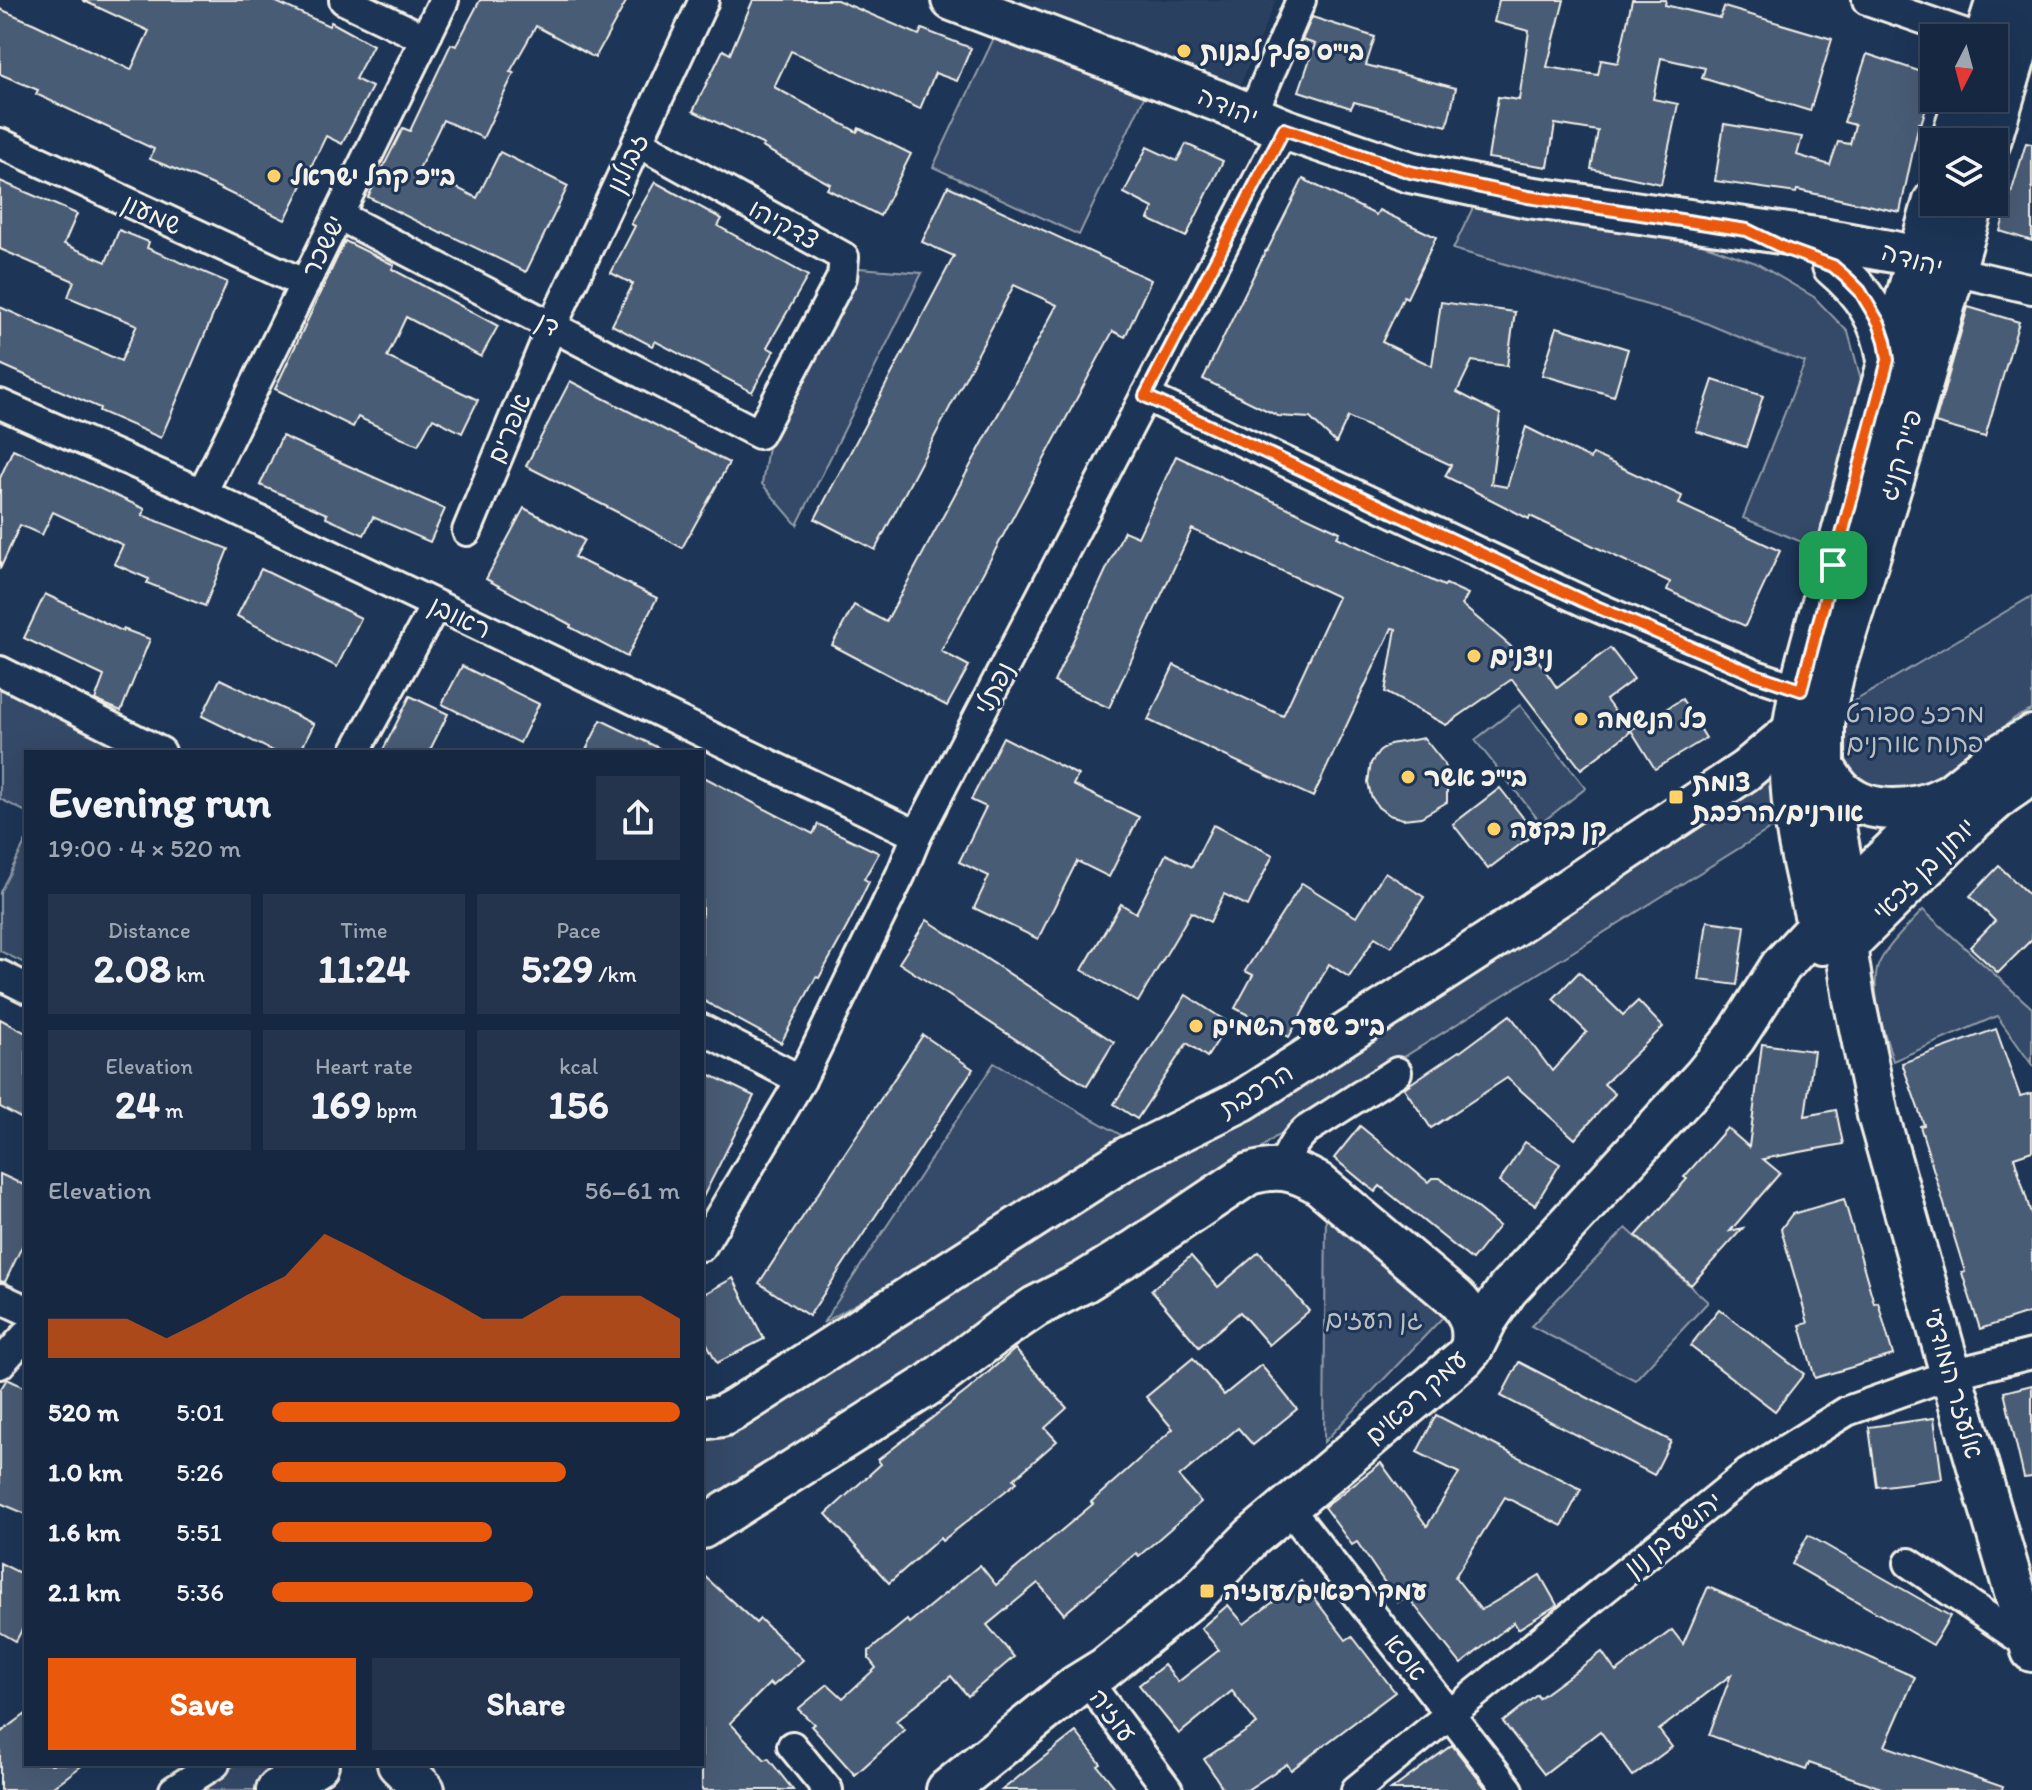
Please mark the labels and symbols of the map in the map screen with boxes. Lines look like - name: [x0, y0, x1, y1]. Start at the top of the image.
- north arrow: [1920, 24, 2008, 112]
- place label: בי"ס פלך לבנות: [1200, 35, 1364, 68]
- marker: בי"ס פלך לבנות: [1175, 42, 1193, 60]
- street label: יהודה: [1193, 79, 1263, 133]
- street label: זבולון: [599, 128, 655, 198]
- place label: ב"כ קהל ישראל: [290, 160, 456, 192]
- marker: ב"כ קהל ישראל: [265, 167, 283, 185]
- street label: שמעון: [117, 186, 187, 242]
- street label: צדקיהו: [743, 192, 825, 256]
- street label: יששכר: [294, 210, 352, 282]
- street label: יהודה: [1877, 235, 1947, 283]
- street label: דן: [531, 305, 565, 343]
- street label: אפרים: [480, 388, 538, 468]
- street label: פייר קניג: [1871, 405, 1929, 505]
- pin: [1799, 531, 1867, 599]
- street label: ראובן: [424, 588, 496, 646]
- place label: ניצנים: [1490, 640, 1554, 672]
- marker: ניצנים: [1465, 647, 1483, 665]
- street label: נפתלי: [967, 656, 1021, 720]
- park label: מרכז ספורט פתוח אורנים: [1845, 697, 1985, 759]
- place label: כל הנשמה: [1597, 703, 1707, 735]
- marker: כל הנשמה: [1572, 710, 1590, 728]
- place label: בי"כ אשר: [1424, 761, 1528, 793]
- place label: צומת אורנים/הרכבת: [1690, 766, 1864, 828]
- marker: בי"כ אשר: [1399, 768, 1417, 786]
- marker: צומת אורנים/הרכבת: [1667, 788, 1685, 806]
- street label: יוחנן בן זכאי: [1866, 811, 1982, 927]
- place label: קן בקעה: [1510, 813, 1607, 845]
- marker: קן בקעה: [1485, 820, 1503, 838]
- place label: ב"כ שער השמים: [1212, 1010, 1385, 1042]
- marker: ב"כ שער השמים: [1187, 1017, 1205, 1035]
- street label: הרכבת: [1212, 1056, 1299, 1125]
- park label: גן העזים: [1325, 1303, 1423, 1335]
- street label: אלעזר המודעי: [1917, 1304, 1991, 1462]
- street label: עמק רפאים: [1358, 1343, 1474, 1451]
- street label: יהושע בן נון: [1617, 1485, 1729, 1583]
- place label: עמק רפאים/עוזיה: [1223, 1575, 1428, 1607]
- marker: עמק רפאים/עוזיה: [1198, 1582, 1216, 1600]
- street label: אסא: [1378, 1627, 1434, 1687]
- street label: עוזיה: [1083, 1682, 1144, 1748]

